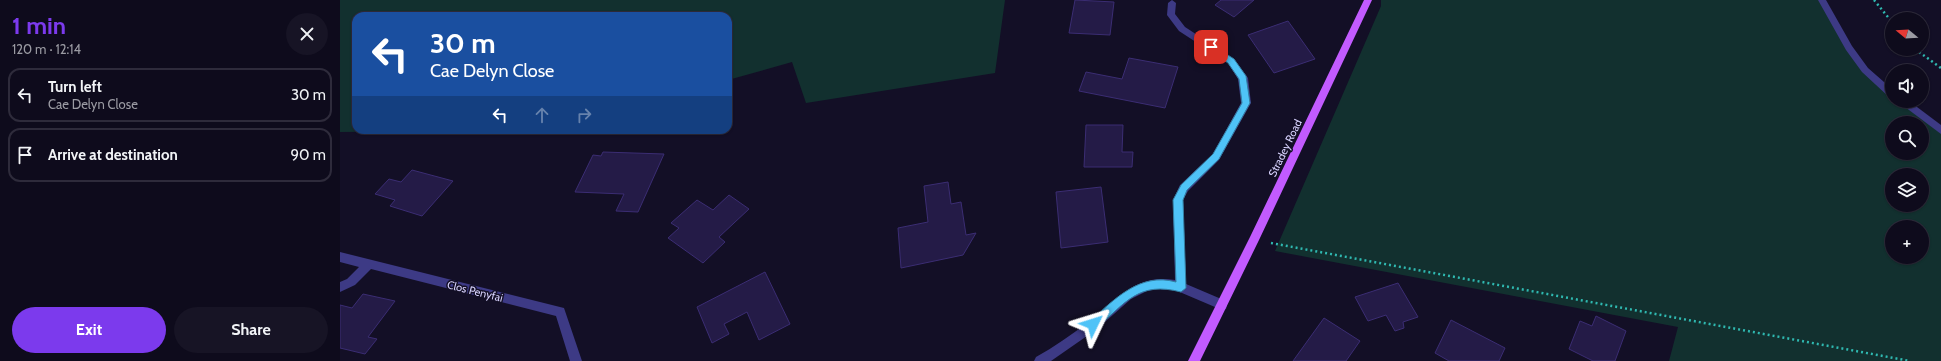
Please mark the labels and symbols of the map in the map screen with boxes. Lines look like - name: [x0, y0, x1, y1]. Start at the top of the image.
- north arrow: [1885, 12, 1929, 56]
- pin: [1194, 30, 1228, 64]
- street label: Stradey Road: [1265, 117, 1305, 179]
- street label: Clos Penyfai: [446, 277, 504, 305]
- position arrow: [1072, 303, 1114, 345]

